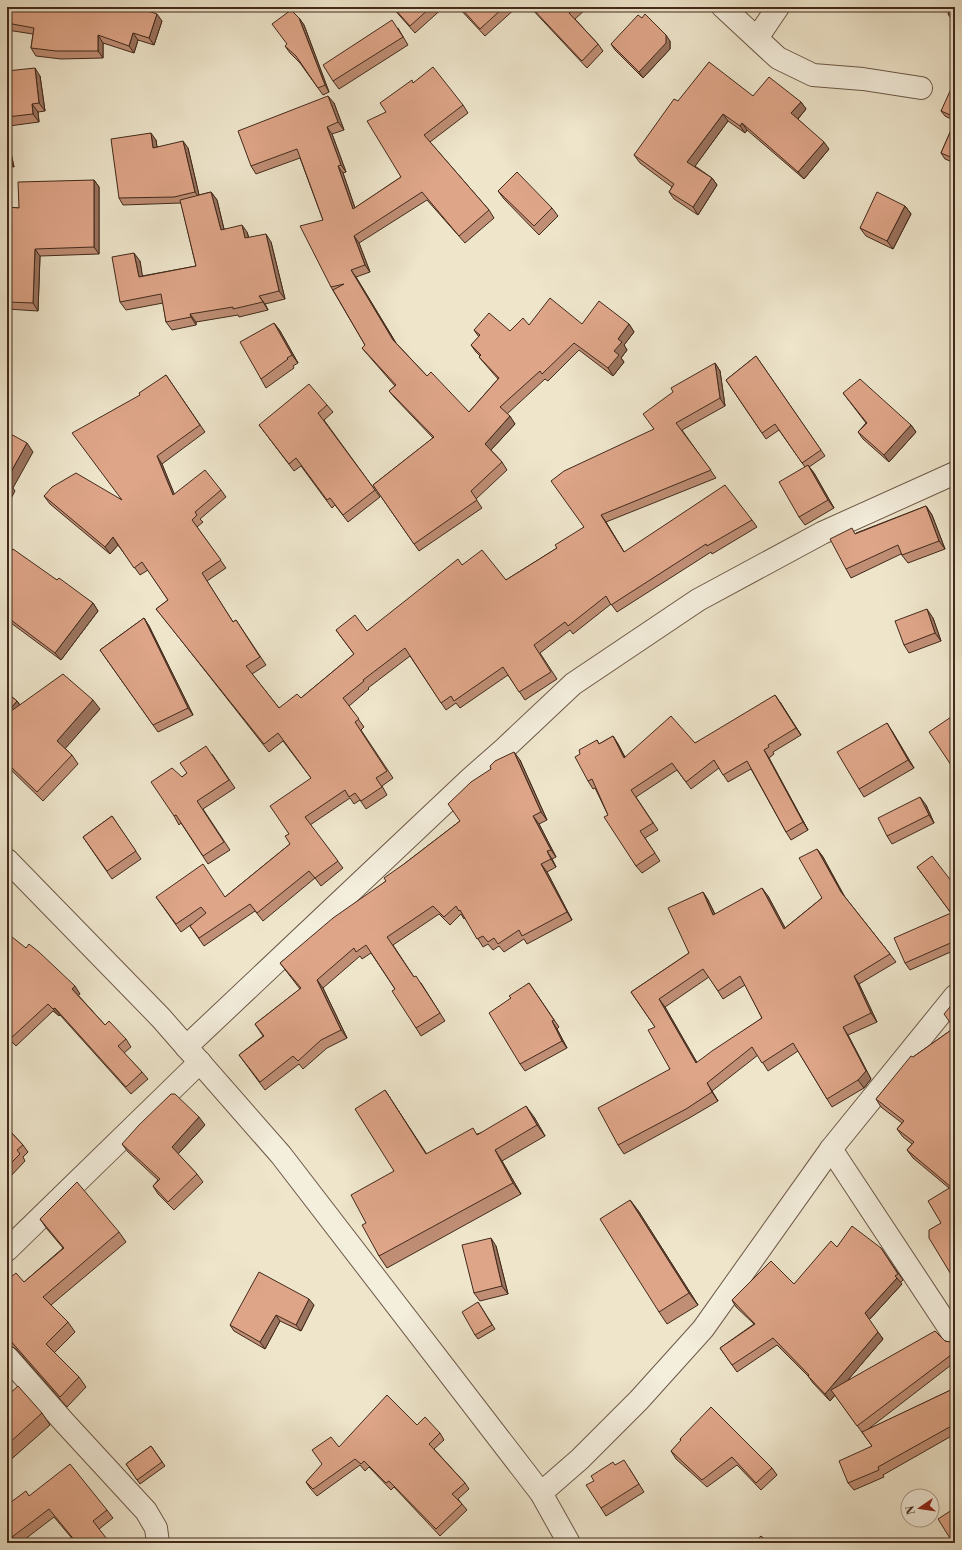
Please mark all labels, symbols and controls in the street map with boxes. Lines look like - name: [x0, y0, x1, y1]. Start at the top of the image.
- north arrow: [900, 1488, 940, 1528]
- text: N: [903, 1504, 919, 1516]

